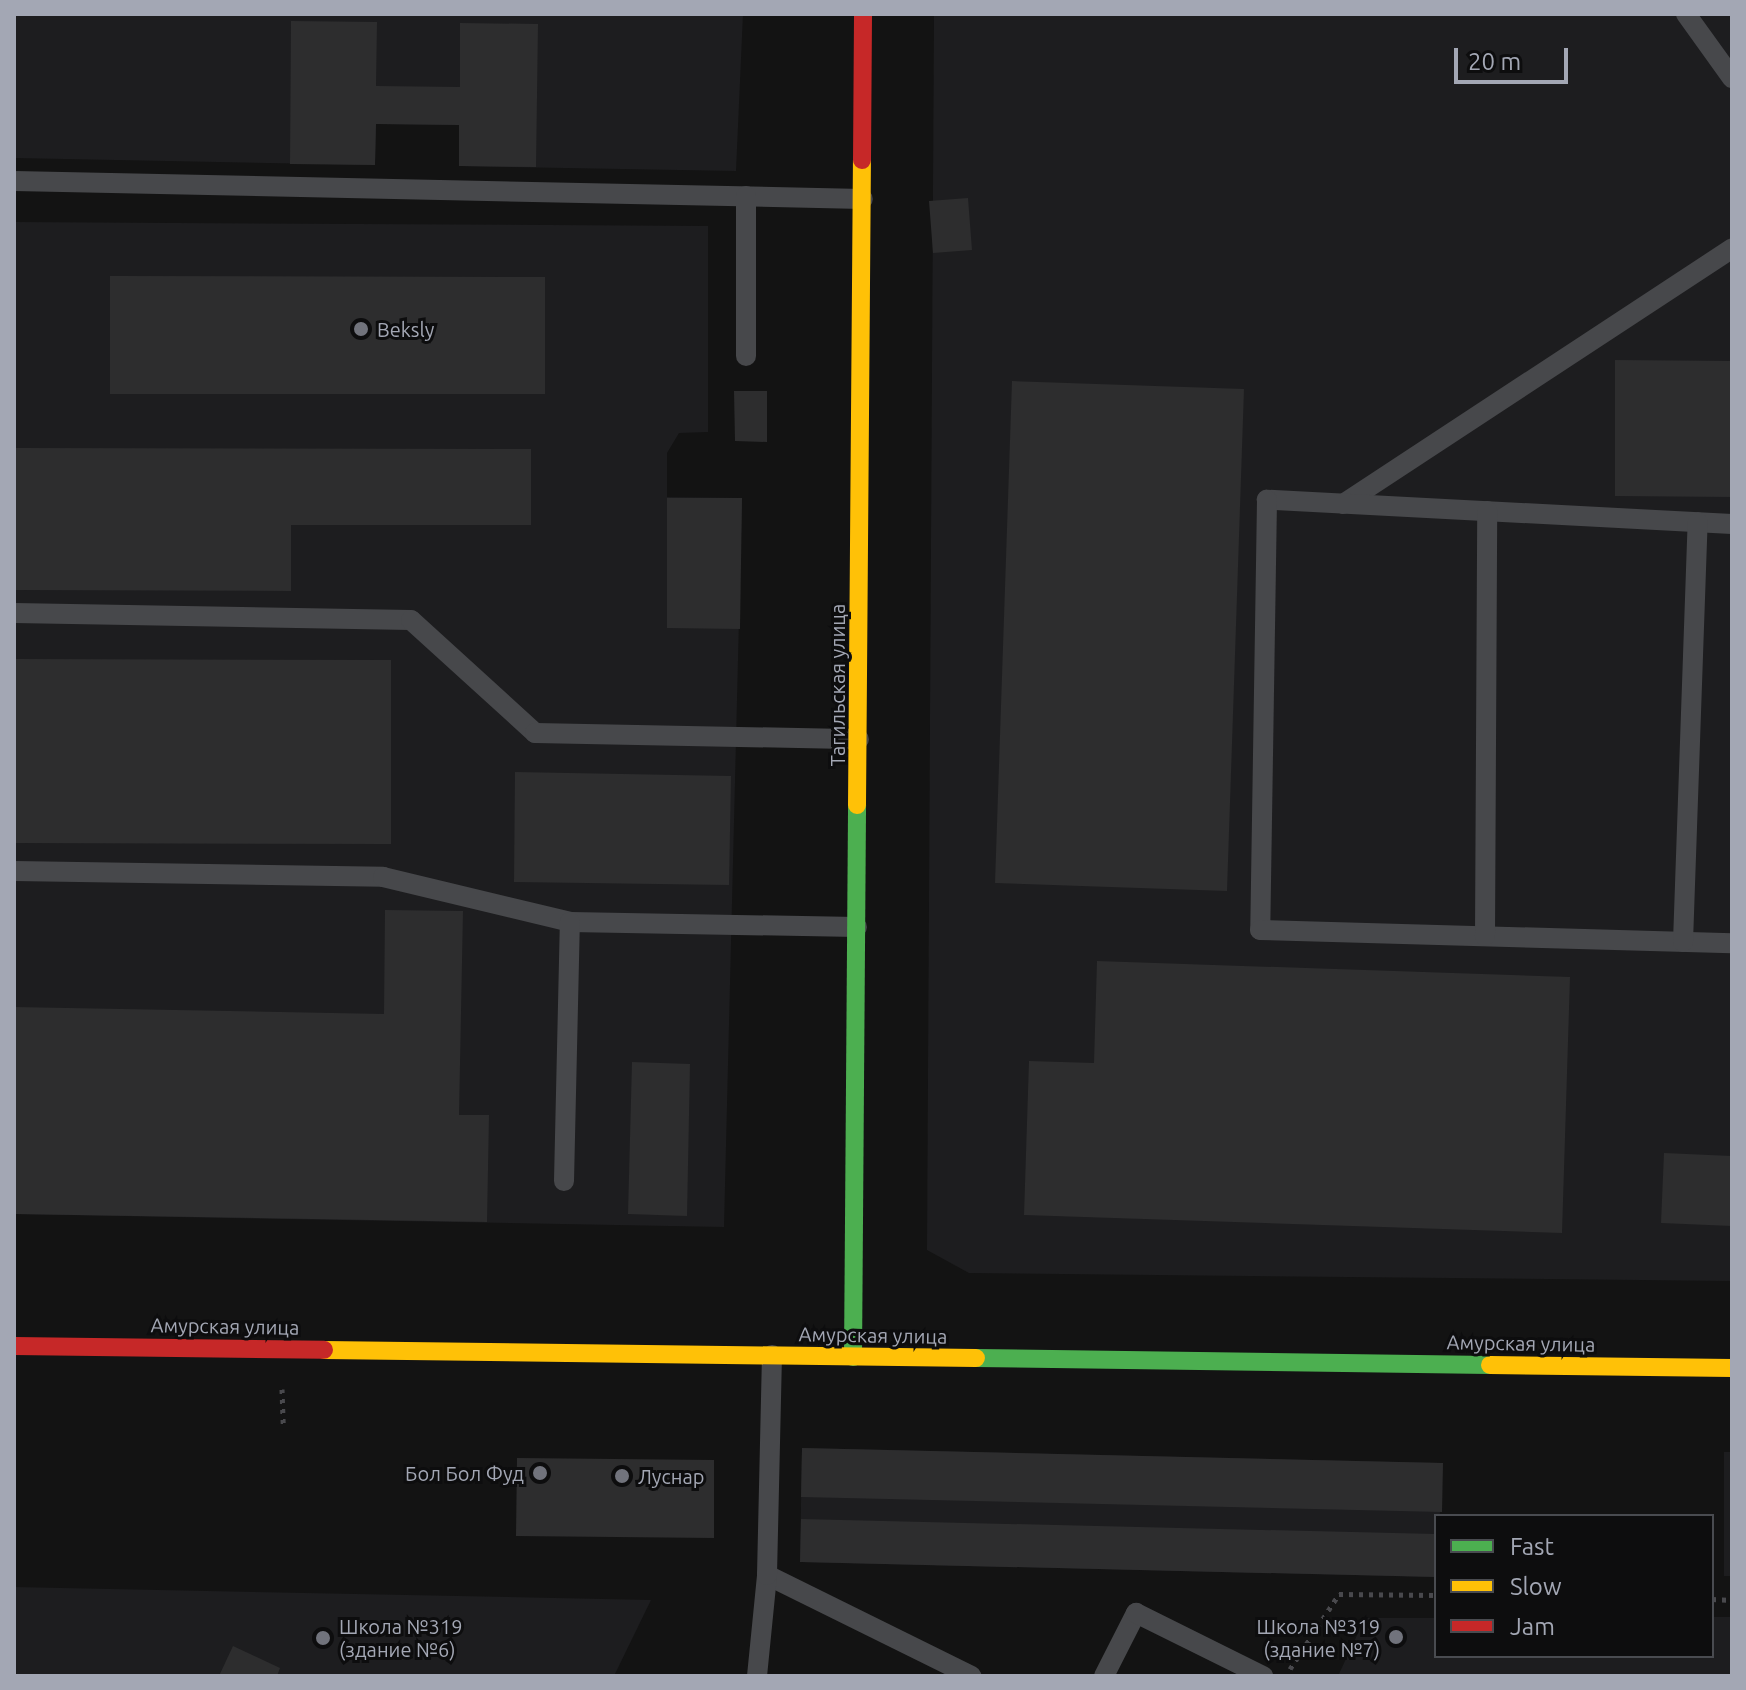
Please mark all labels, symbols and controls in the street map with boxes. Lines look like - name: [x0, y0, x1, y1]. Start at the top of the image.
- scale bar: [1458, 32, 1572, 82]
- text: 20 m: [1468, 48, 1521, 75]
- place label: Beksly: [377, 317, 434, 341]
- marker: Beksly: [352, 320, 370, 338]
- street label: Тагильская улица: [825, 604, 849, 766]
- street label: Амурская улица: [150, 1313, 300, 1339]
- street label: Амурская улица: [798, 1322, 948, 1348]
- street label: Амурская улица: [1446, 1330, 1596, 1356]
- place label: Бол Бол Фуд: [405, 1461, 524, 1485]
- marker: Бол Бол Фуд: [531, 1464, 549, 1482]
- place label: Луснар: [638, 1464, 704, 1488]
- marker: Луснар: [613, 1467, 631, 1485]
- legend: [1434, 1514, 1714, 1658]
- text: Fast: [1510, 1533, 1554, 1560]
- text: Slow: [1510, 1573, 1562, 1600]
- text: Jam: [1510, 1613, 1555, 1640]
- place label: Школа №319 (здание №6): [339, 1614, 462, 1661]
- place label: Школа №319 (здание №7): [1257, 1614, 1380, 1661]
- marker: Школа №319 (здание №7): [1387, 1628, 1405, 1646]
- marker: Школа №319 (здание №6): [314, 1629, 332, 1647]

